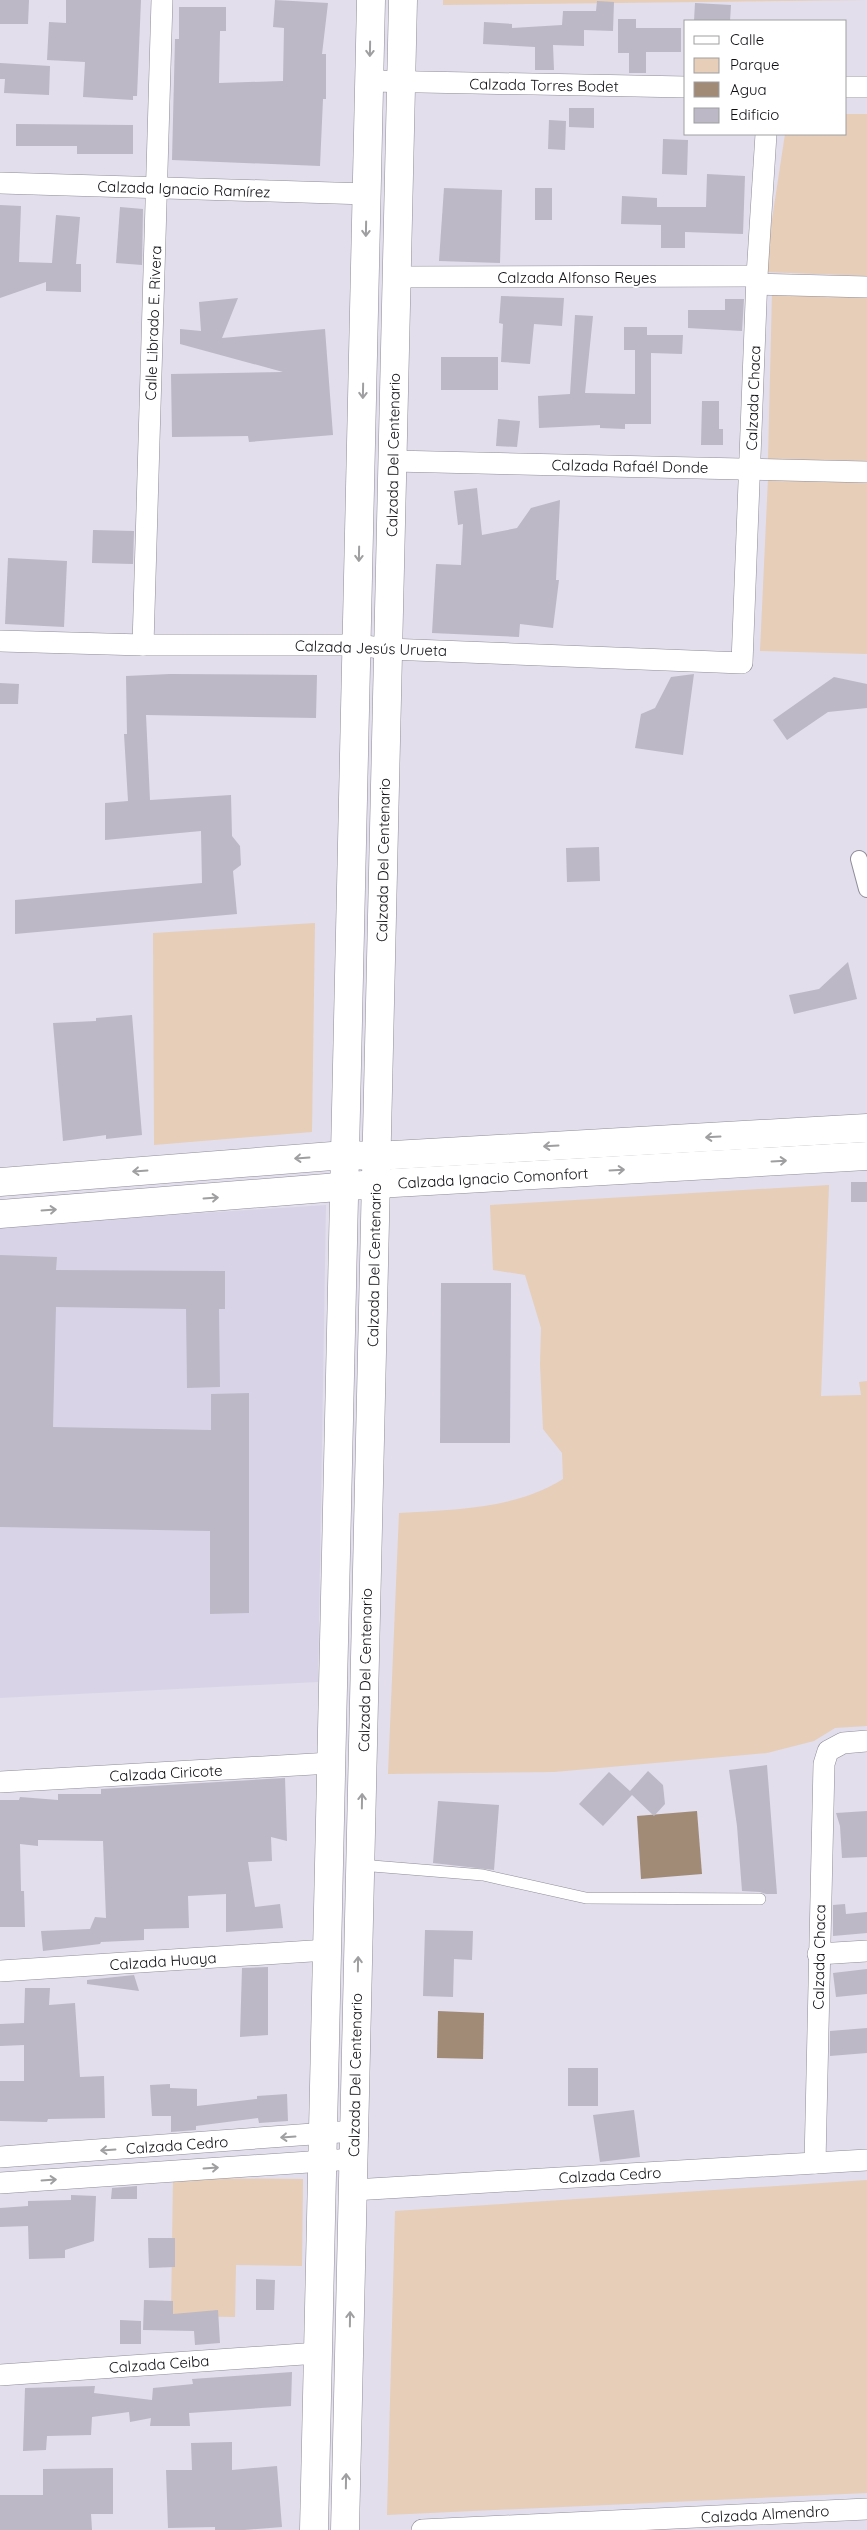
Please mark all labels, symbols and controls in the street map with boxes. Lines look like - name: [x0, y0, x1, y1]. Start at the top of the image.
- legend: [684, 20, 847, 135]
- text: Calle: [730, 30, 764, 49]
- one-way arrow: [366, 40, 375, 56]
- text: Parque: [730, 55, 780, 74]
- street label: Calzada Torres Bodet: [469, 74, 619, 96]
- text: Agua: [730, 80, 767, 99]
- text: Edificio: [730, 105, 779, 124]
- street label: Calzada Ignacio Ramírez: [97, 176, 271, 202]
- one-way arrow: [362, 220, 371, 236]
- street label: Calle Librado E. Rivera: [141, 245, 165, 401]
- street label: Calzada Alfonso Reyes: [497, 268, 657, 287]
- street label: Calzada Chaca: [742, 345, 764, 451]
- street label: Calzada Del Centenario: [382, 373, 404, 537]
- one-way arrow: [358, 383, 367, 399]
- street label: Calzada Rafaél Donde: [551, 455, 709, 477]
- one-way arrow: [354, 545, 364, 561]
- street label: Calzada Jesús Urueta: [295, 636, 447, 660]
- street label: Calzada Del Centenario: [372, 778, 394, 942]
- one-way arrow: [706, 1132, 722, 1141]
- one-way arrow: [544, 1141, 560, 1150]
- one-way arrow: [294, 1154, 310, 1163]
- one-way arrow: [771, 1156, 787, 1165]
- street label: Calzada Ignacio Comonfort: [397, 1164, 589, 1192]
- one-way arrow: [132, 1166, 148, 1176]
- one-way arrow: [609, 1166, 625, 1175]
- street label: Calzada Del Centenario: [363, 1183, 385, 1347]
- one-way arrow: [202, 1193, 218, 1202]
- one-way arrow: [40, 1205, 56, 1215]
- street label: Calzada Del Centenario: [354, 1588, 376, 1752]
- street label: Calzada Ciricote: [109, 1761, 223, 1785]
- one-way arrow: [357, 1794, 367, 1810]
- street label: Calzada Chaca: [809, 1904, 829, 2010]
- street label: Calzada Huaya: [109, 1948, 217, 1974]
- one-way arrow: [353, 1956, 363, 1972]
- street label: Calzada Del Centenario: [344, 1993, 366, 2157]
- street label: Calzada Cedro: [125, 2132, 229, 2158]
- one-way arrow: [280, 2132, 296, 2141]
- one-way arrow: [101, 2145, 117, 2154]
- one-way arrow: [202, 2163, 218, 2173]
- street label: Calzada Cedro: [558, 2163, 662, 2187]
- one-way arrow: [40, 2175, 56, 2184]
- one-way arrow: [345, 2311, 354, 2327]
- street label: Calzada Ceiba: [108, 2351, 210, 2377]
- one-way arrow: [341, 2474, 351, 2490]
- street label: Calzada Almendro: [700, 2501, 830, 2527]

